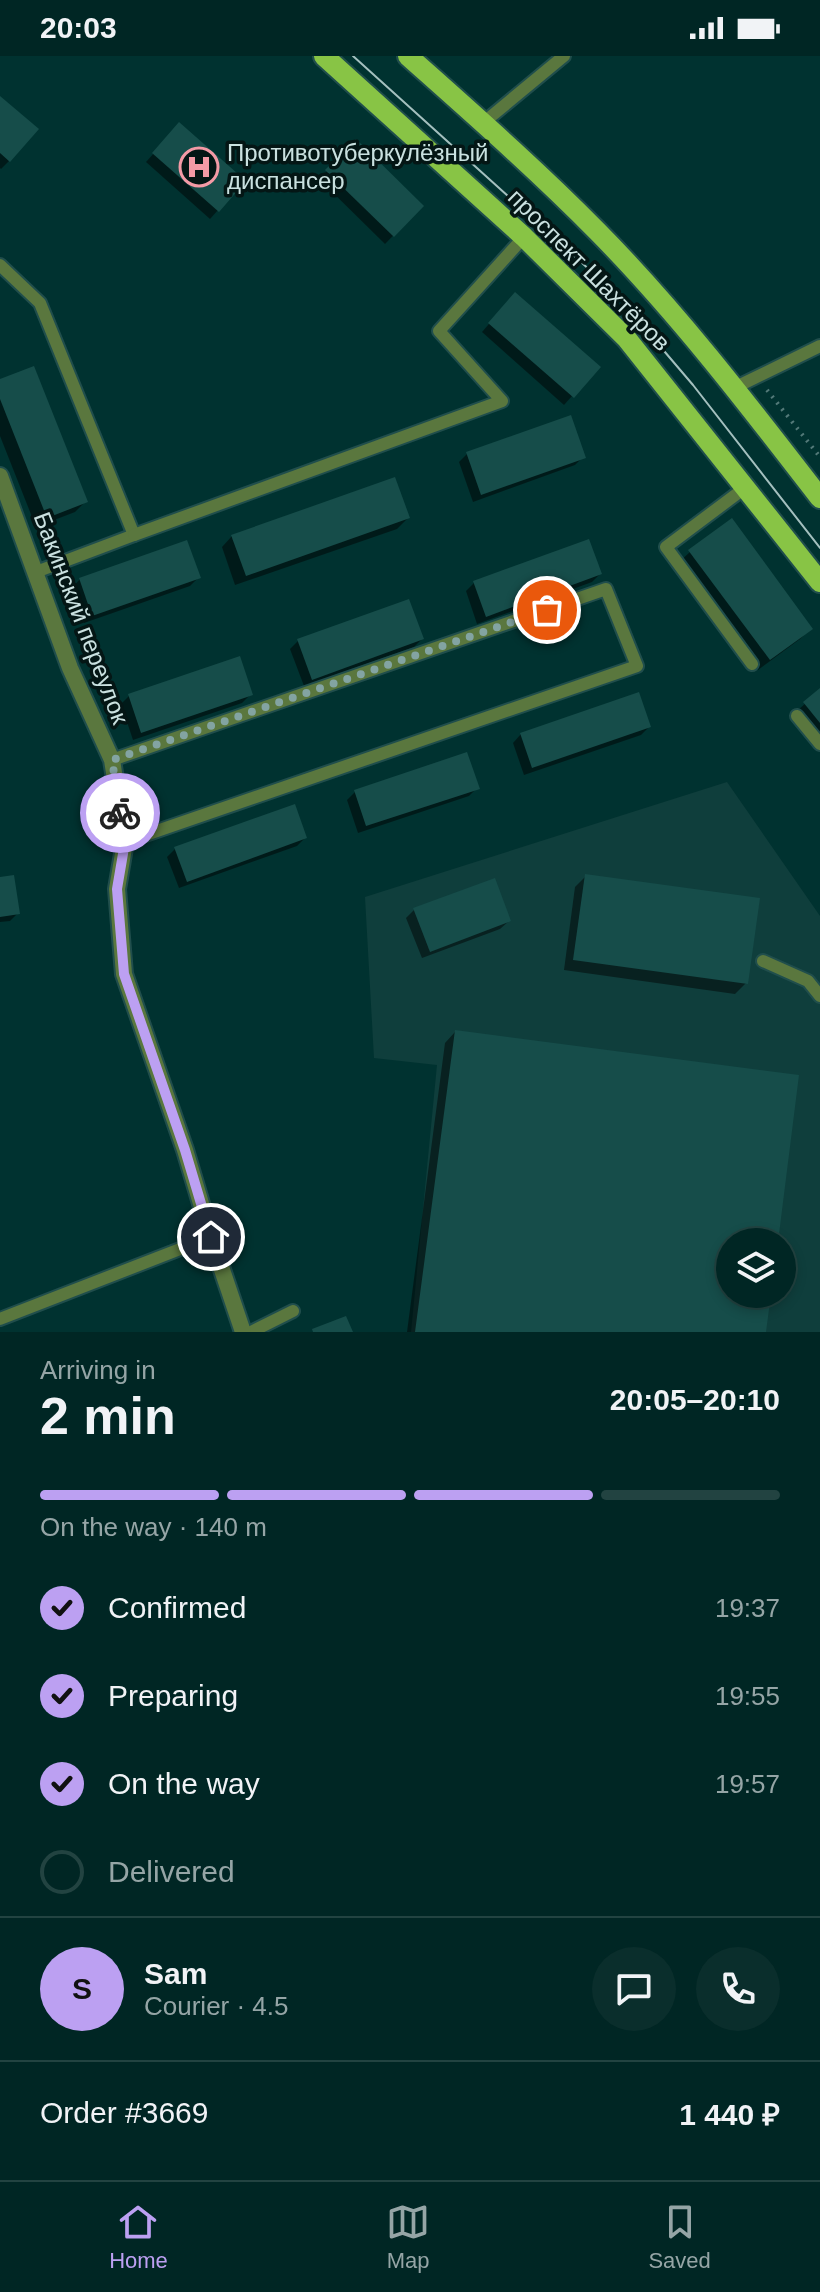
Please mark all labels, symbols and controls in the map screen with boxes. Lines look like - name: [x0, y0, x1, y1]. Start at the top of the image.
- text: 20:03: [40, 11, 117, 44]
- place label: Противотуберкулёзный диспансер: [227, 139, 488, 194]
- hospital icon: Противотуберкулёзный диспансер: [178, 146, 220, 188]
- street label: проспект Шахтёров: [503, 183, 676, 356]
- street label: Бакинский переулок: [29, 508, 134, 728]
- pin: [513, 576, 581, 644]
- icon: bag: [525, 588, 569, 632]
- courier: [80, 773, 160, 853]
- icon: bike: [98, 791, 142, 835]
- pin: [177, 1203, 245, 1271]
- icon: home: [189, 1215, 233, 1259]
- map controls: [716, 1228, 796, 1308]
- button: layers: [716, 1228, 796, 1308]
- text: Arriving in: [40, 1355, 156, 1385]
- text: 20:05–20:10: [610, 1383, 780, 1416]
- text: 2 min: [40, 1387, 176, 1445]
- text: On the way · 140 m: [40, 1512, 267, 1542]
- icon: check: [40, 1586, 84, 1630]
- text: Confirmed: [108, 1591, 246, 1624]
- text: 19:37: [715, 1593, 780, 1623]
- icon: check: [40, 1674, 84, 1718]
- text: Preparing: [108, 1679, 238, 1712]
- text: 19:55: [715, 1681, 780, 1711]
- icon: check: [40, 1762, 84, 1806]
- text: On the way: [108, 1767, 260, 1800]
- text: 19:57: [715, 1769, 780, 1799]
- text: Delivered: [108, 1855, 235, 1888]
- button: chat: [592, 1947, 676, 2031]
- button: phone: [696, 1947, 780, 2031]
- text: Sam: [144, 1957, 207, 1990]
- text: S: [72, 1972, 92, 2005]
- text: Courier · 4.5: [144, 1991, 289, 2021]
- text: Order #3669: [40, 2096, 208, 2129]
- text: 1 440 ₽: [679, 2098, 780, 2131]
- tab: Home: [109, 2200, 168, 2274]
- tab: Map: [386, 2200, 430, 2274]
- tab: Saved: [648, 2200, 711, 2274]

